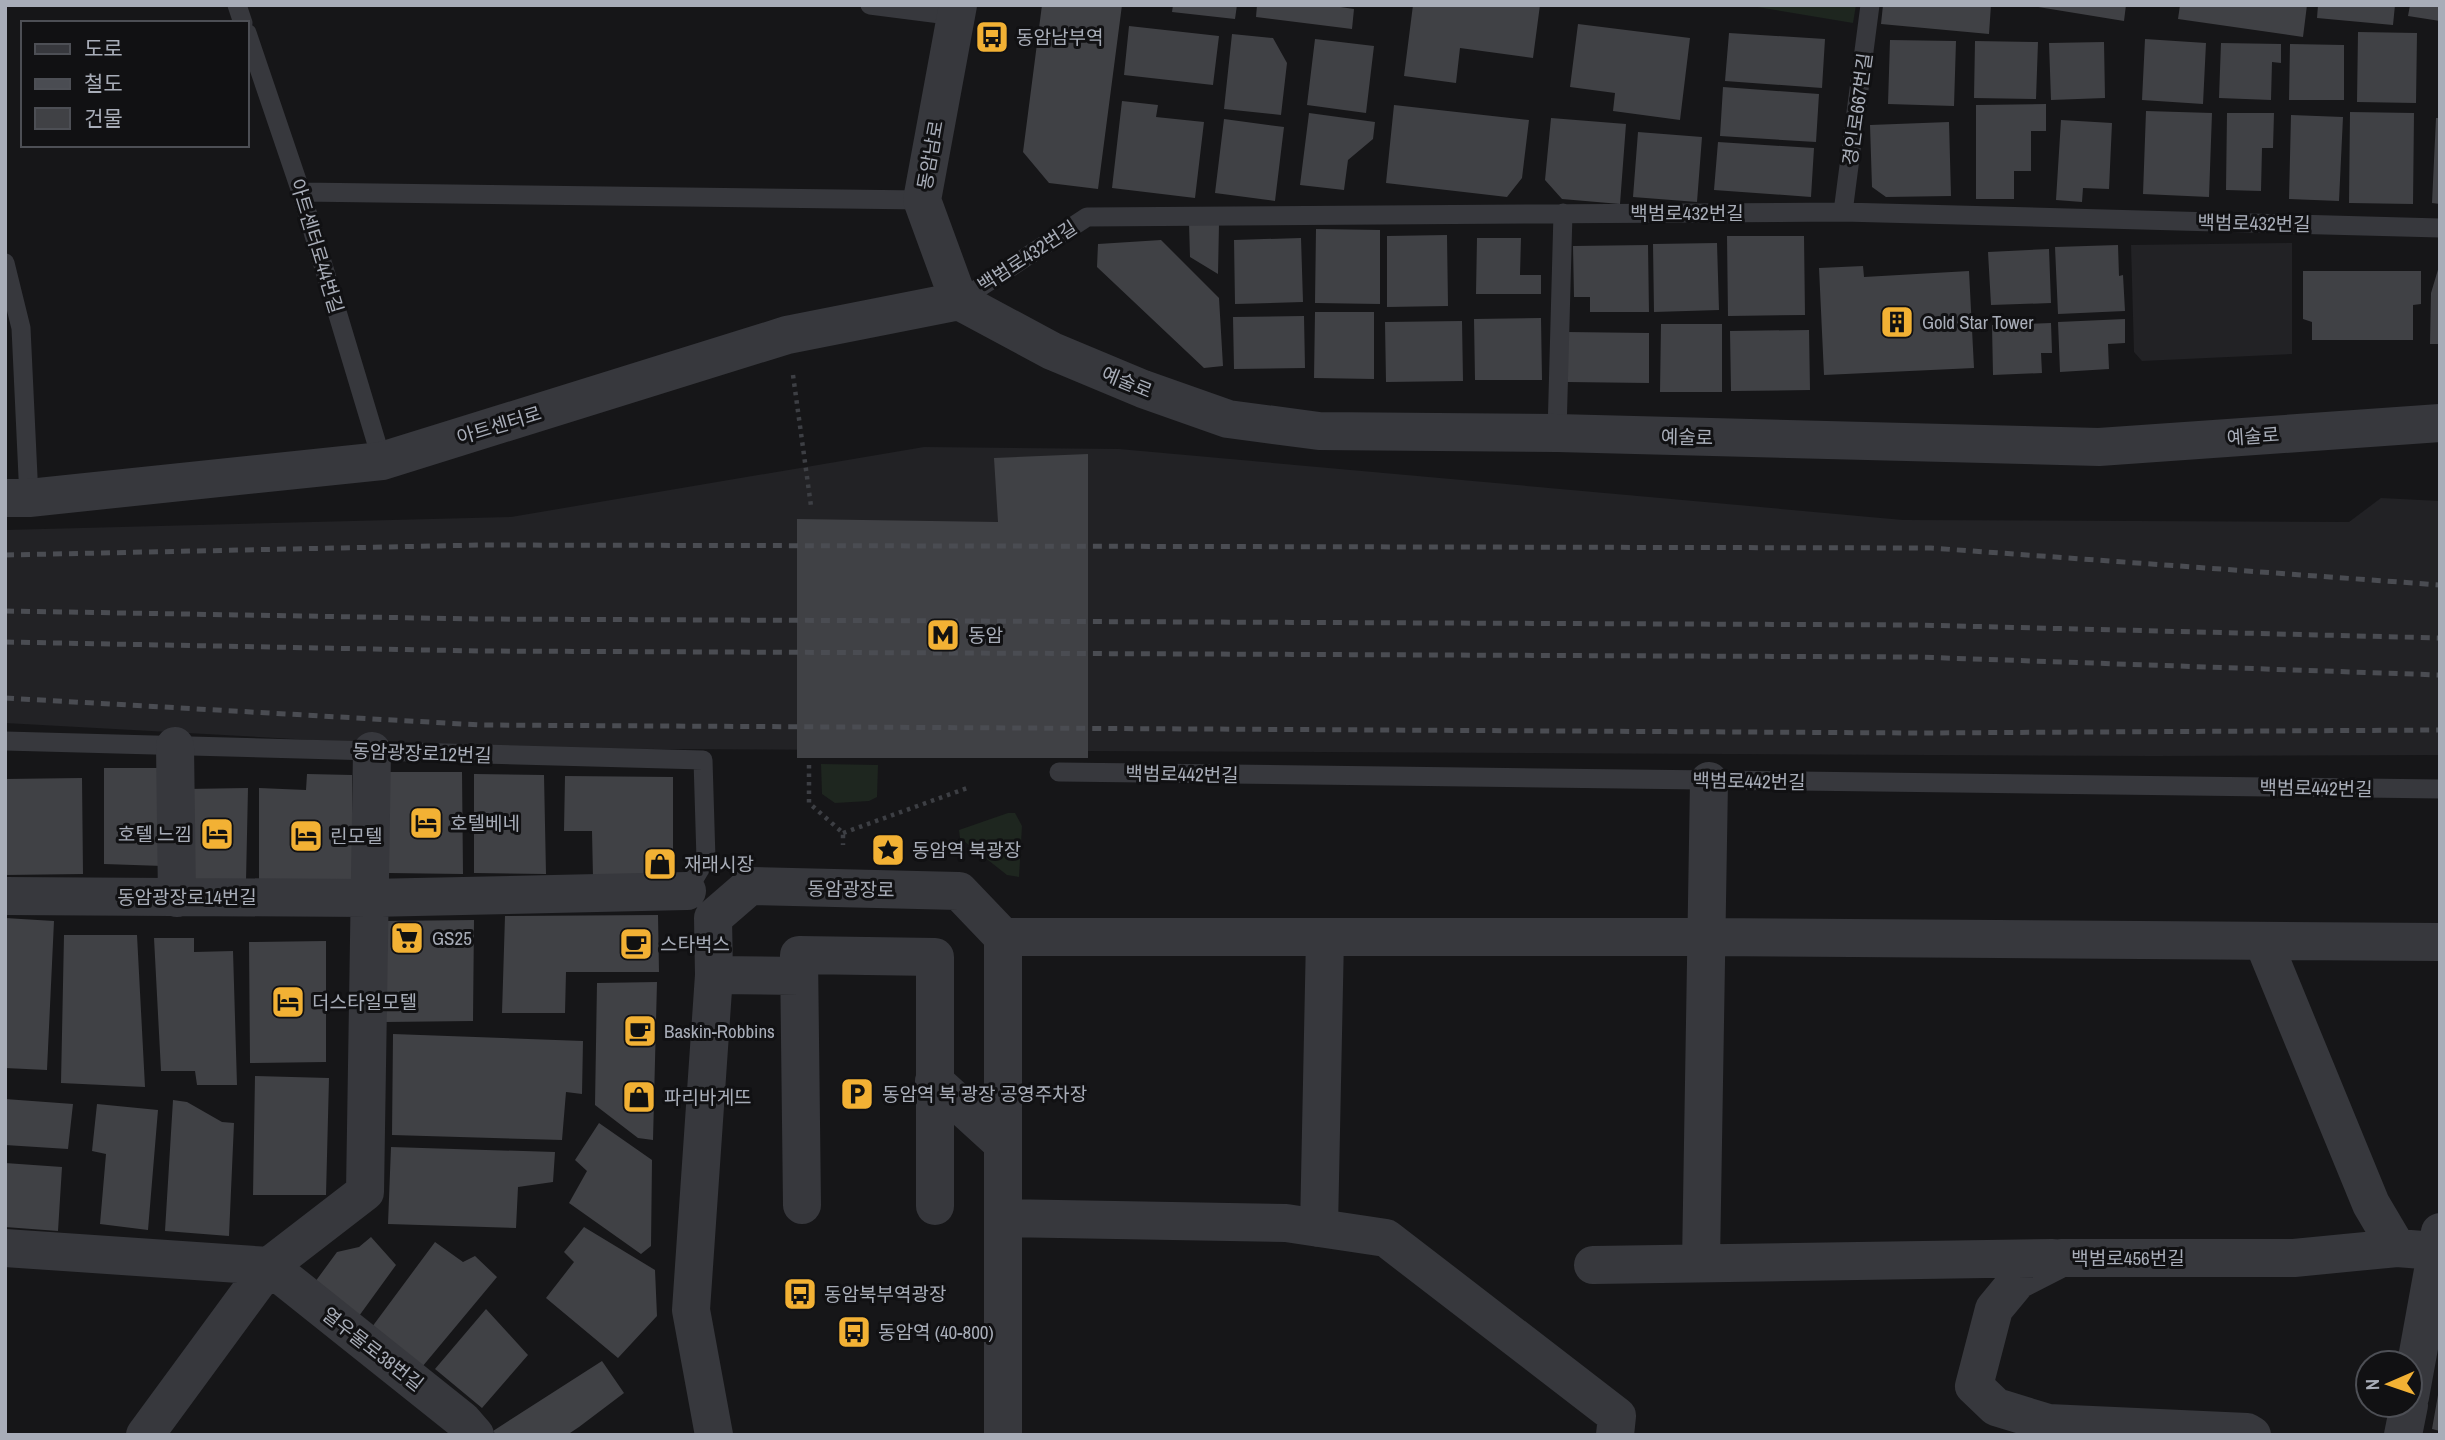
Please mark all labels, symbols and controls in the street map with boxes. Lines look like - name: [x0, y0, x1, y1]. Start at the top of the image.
- bus stop icon: 동암남부역: [973, 18, 1011, 56]
- legend: [21, 21, 248, 147]
- place label: 동암남부역: [1016, 24, 1103, 50]
- text: 도로: [84, 34, 123, 63]
- street label: 경인로667번길: [1836, 51, 1878, 167]
- text: 철도: [84, 69, 123, 98]
- text: 건물: [84, 104, 123, 133]
- street label: 동암남로: [911, 118, 949, 192]
- street label: 아트센터로44번길: [284, 175, 350, 317]
- street label: 백범로432번길: [1630, 200, 1744, 226]
- street label: 백범로432번길: [2197, 209, 2311, 237]
- street label: 백범로432번길: [972, 214, 1082, 298]
- building icon: Gold Star Tower: [1878, 303, 1916, 341]
- place label: Gold Star Tower: [1922, 309, 2034, 335]
- street label: 예술로: [1098, 360, 1156, 404]
- street label: 아트센터로: [453, 400, 545, 450]
- street label: 예술로: [2226, 421, 2280, 451]
- street label: 예술로: [1661, 424, 1713, 450]
- metro station icon: 동암: [924, 616, 962, 654]
- place label: 동암: [968, 622, 1003, 648]
- street label: 동암광장로12번길: [352, 738, 492, 768]
- street label: 백범로442번길: [1125, 760, 1239, 788]
- street label: 백범로442번길: [1692, 767, 1806, 795]
- street label: 백범로442번길: [2259, 774, 2373, 802]
- hotel icon: 호텔베네: [407, 804, 445, 842]
- place label: 호텔베네: [450, 810, 520, 836]
- hotel icon: 호텔 느낌: [198, 815, 236, 853]
- hotel icon: 린모텔: [287, 817, 325, 855]
- place label: 호텔 느낌: [118, 821, 192, 847]
- place label: 린모텔: [330, 823, 382, 849]
- place icon: 동암역 북광장: [869, 831, 907, 869]
- place label: 동암역 북광장: [912, 837, 1021, 863]
- shop icon: 재래시장: [641, 845, 679, 883]
- place label: 재래시장: [684, 851, 754, 877]
- street label: 동암광장로: [807, 875, 895, 903]
- street label: 동암광장로14번길: [117, 884, 257, 910]
- supermarket icon: GS25: [388, 919, 426, 957]
- place label: GS25: [432, 925, 472, 951]
- cafe icon: 스타벅스: [617, 925, 655, 963]
- place label: 스타벅스: [660, 931, 730, 957]
- hotel icon: 더스타일모텔: [269, 983, 307, 1021]
- place label: 더스타일모텔: [312, 989, 417, 1015]
- cafe icon: Baskin-Robbins: [621, 1012, 659, 1050]
- place label: Baskin-Robbins: [664, 1018, 775, 1044]
- parking icon: 동암역 북 광장 공영주차장: [838, 1075, 876, 1113]
- shop icon: 파리바게뜨: [620, 1078, 658, 1116]
- place label: 동암역 북 광장 공영주차장: [882, 1081, 1087, 1107]
- place label: 파리바게뜨: [664, 1084, 751, 1110]
- street label: 백범로456번길: [2071, 1245, 2185, 1271]
- bus stop icon: 동암북부역광장: [781, 1275, 819, 1313]
- place label: 동암북부역광장: [824, 1281, 946, 1307]
- street label: 열우물로38번길: [317, 1301, 429, 1397]
- bus stop icon: 동암역 (40-800): [835, 1313, 873, 1351]
- place label: 동암역 (40-800): [878, 1319, 994, 1345]
- north arrow: [2354, 1349, 2424, 1419]
- text: N: [2359, 1379, 2385, 1391]

